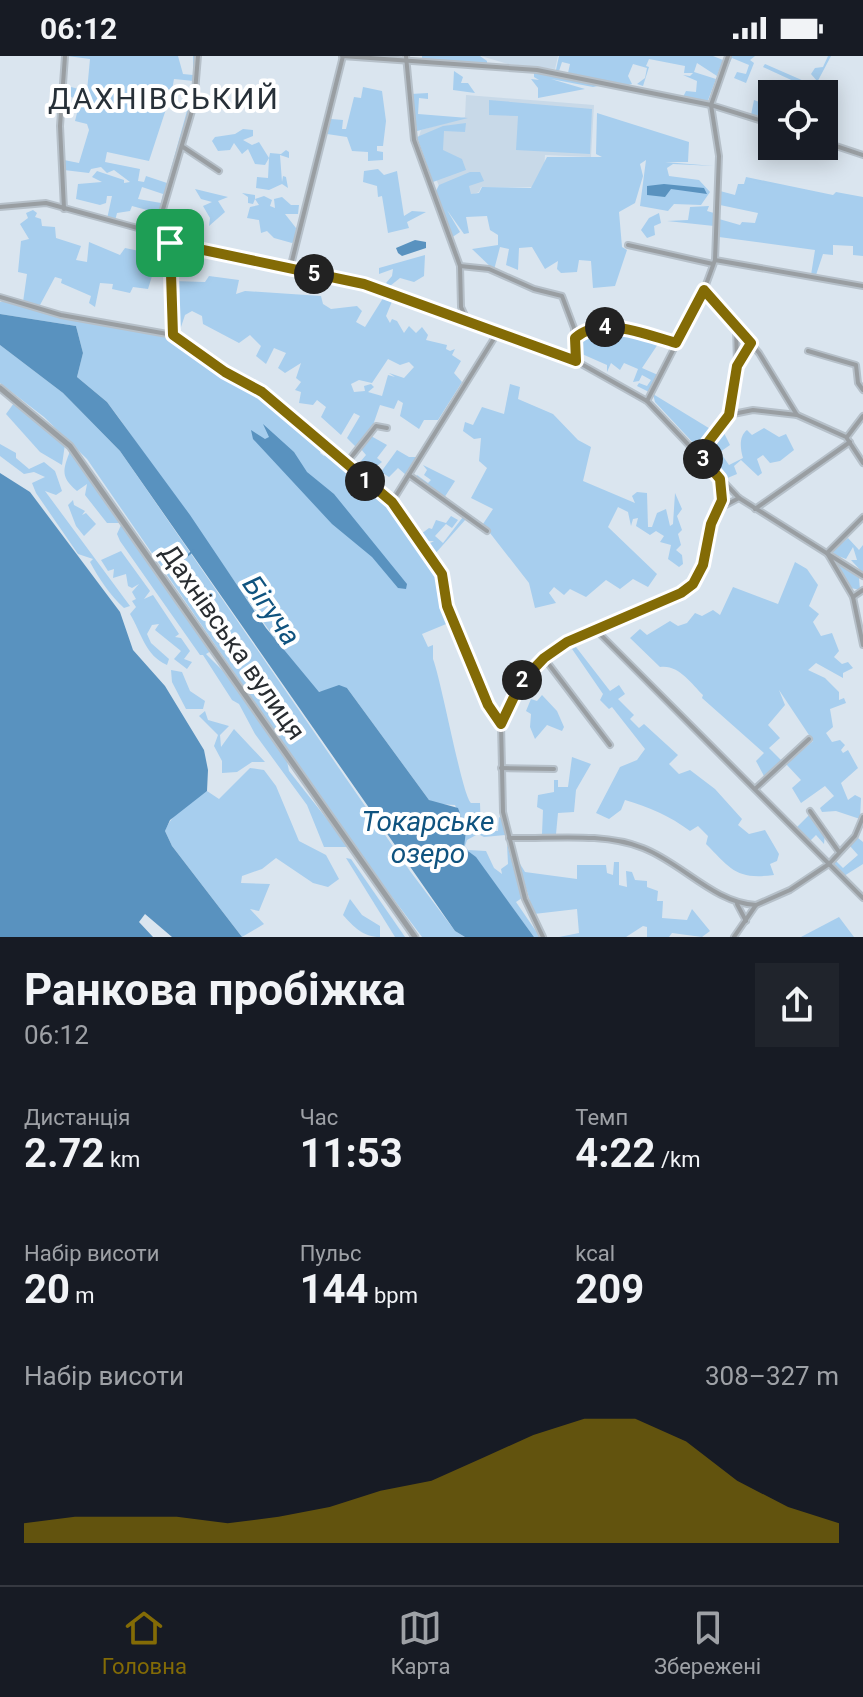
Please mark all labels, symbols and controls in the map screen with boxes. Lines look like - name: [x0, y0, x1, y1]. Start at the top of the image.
- text: 06:12: [40, 11, 117, 46]
- map controls: [758, 80, 838, 160]
- button: locate: [758, 80, 838, 160]
- district label: ДАХНІВСЬКИЙ: [48, 81, 280, 116]
- pin: [136, 209, 204, 277]
- icon: arrive: [148, 221, 192, 265]
- pin: 5: [294, 254, 334, 294]
- text: 5: [308, 261, 320, 286]
- pin: 4: [585, 307, 625, 347]
- text: 4: [599, 314, 611, 339]
- pin: 3: [683, 439, 723, 479]
- text: 3: [697, 446, 709, 471]
- pin: 1: [345, 461, 385, 501]
- text: 1: [359, 468, 371, 493]
- street label: Дахнівська вулиця: [154, 539, 312, 745]
- water label: Бігуча: [236, 569, 307, 652]
- pin: 2: [502, 660, 542, 700]
- text: 2: [516, 667, 528, 692]
- water label: Токарське озеро: [362, 805, 494, 870]
- button: share: [755, 963, 839, 1047]
- text: Ранкова пробіжка: [24, 964, 406, 1016]
- text: 06:12: [24, 1020, 89, 1050]
- text: Дистанція: [24, 1105, 130, 1130]
- text: Час: [300, 1105, 338, 1130]
- text: Темп: [575, 1105, 628, 1130]
- text: 2.72: [24, 1130, 104, 1177]
- text: 11:53: [300, 1130, 403, 1177]
- text: 4:22: [575, 1130, 655, 1177]
- text: km: [104, 1147, 140, 1172]
- text: /km: [655, 1147, 700, 1172]
- text: Набір висоти: [24, 1241, 159, 1266]
- text: Пульс: [300, 1241, 362, 1266]
- text: kcal: [575, 1241, 615, 1266]
- text: 20: [24, 1266, 70, 1313]
- text: 144: [300, 1266, 369, 1313]
- text: 209: [575, 1266, 644, 1313]
- text: m: [70, 1283, 95, 1308]
- text: bpm: [369, 1283, 418, 1308]
- text: Набір висоти: [24, 1361, 184, 1391]
- text: 308–327 m: [705, 1361, 839, 1391]
- tab: Головна: [102, 1606, 187, 1679]
- tab: Карта: [390, 1606, 450, 1679]
- tab: Збережені: [654, 1606, 761, 1679]

